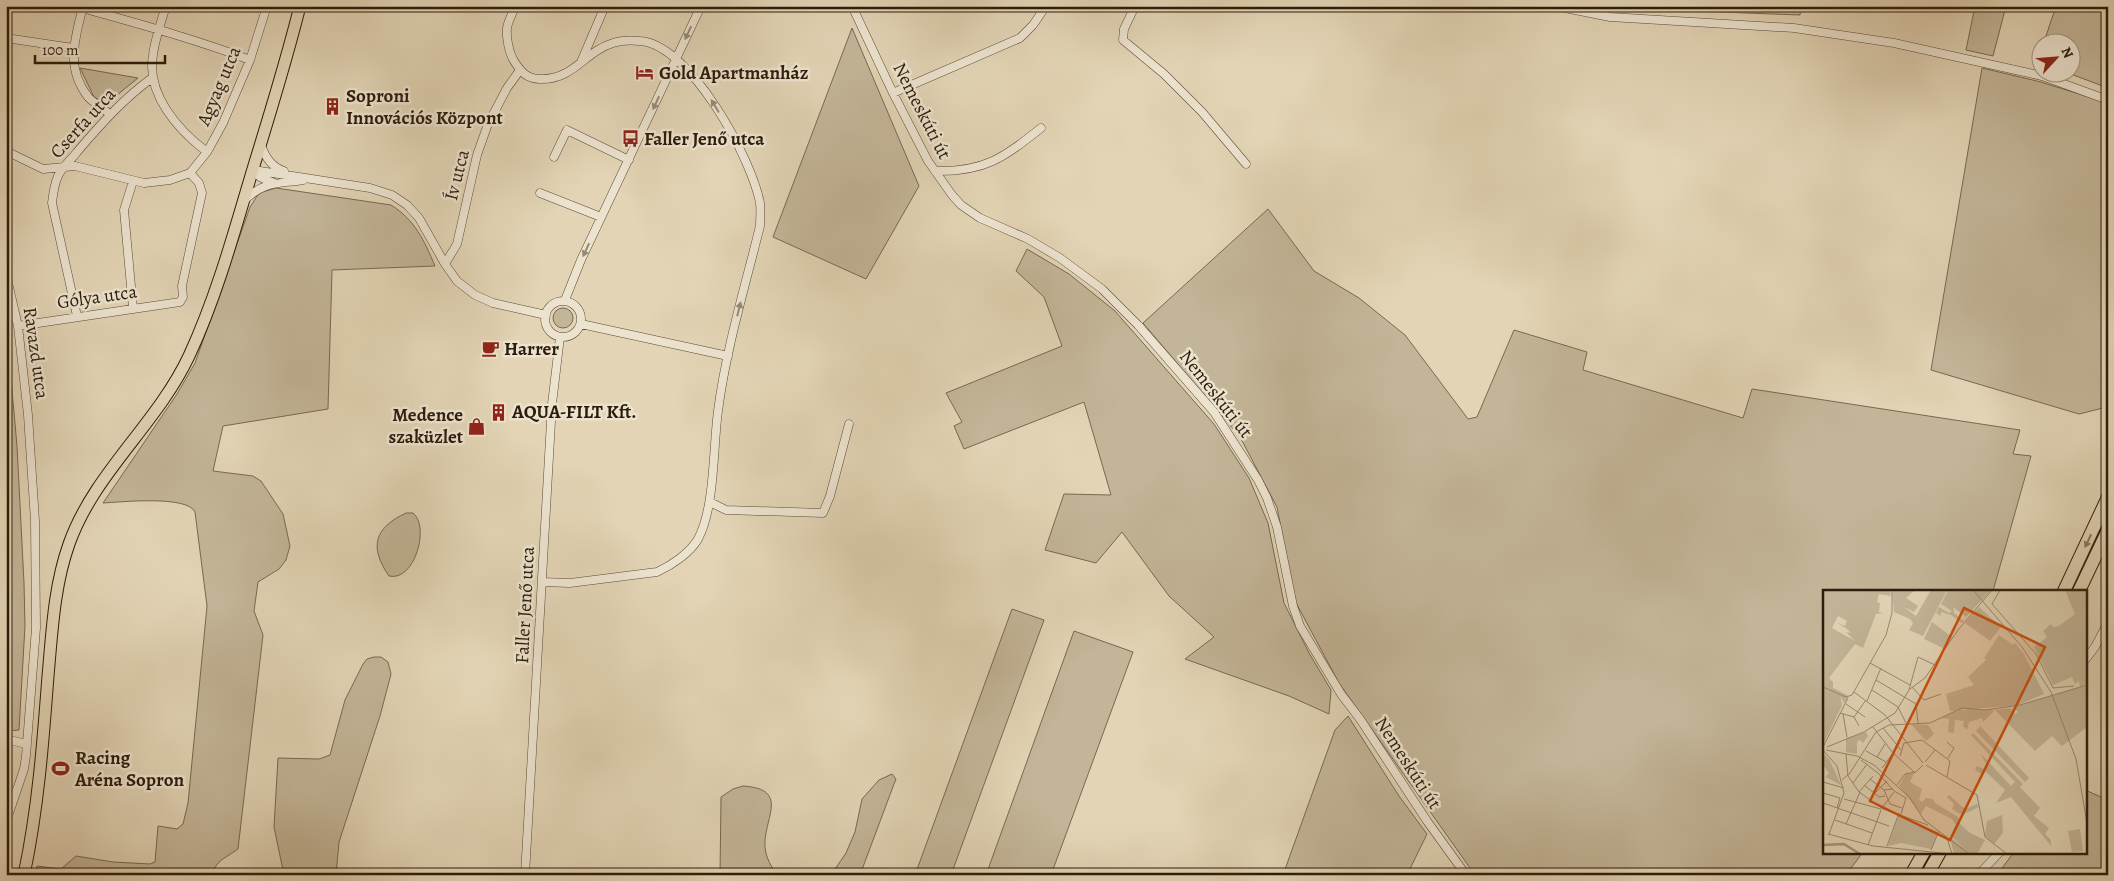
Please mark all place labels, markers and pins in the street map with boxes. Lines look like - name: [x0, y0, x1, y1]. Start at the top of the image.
- place label: Gold Apartmanház: [659, 60, 809, 86]
- hotel icon: Gold Apartmanház: [635, 63, 655, 83]
- place label: Soproni Innovációs Központ: [346, 83, 504, 131]
- building icon: Soproni Innovációs Központ: [322, 97, 342, 117]
- place label: Faller Jenő utca: [644, 126, 765, 152]
- bus stop icon: Faller Jenő utca: [620, 129, 640, 149]
- place label: Harrer: [504, 336, 559, 362]
- cafe icon: Harrer: [480, 339, 500, 359]
- place label: AQUA-FILT Kft.: [511, 399, 637, 425]
- place label: Medence szaküzlet: [388, 402, 464, 450]
- building icon: AQUA-FILT Kft.: [488, 402, 508, 422]
- shop icon: Medence szaküzlet: [467, 416, 487, 436]
- place label: Racing Aréna Sopron: [74, 745, 184, 793]
- sports icon: Racing Aréna Sopron: [51, 759, 71, 779]

